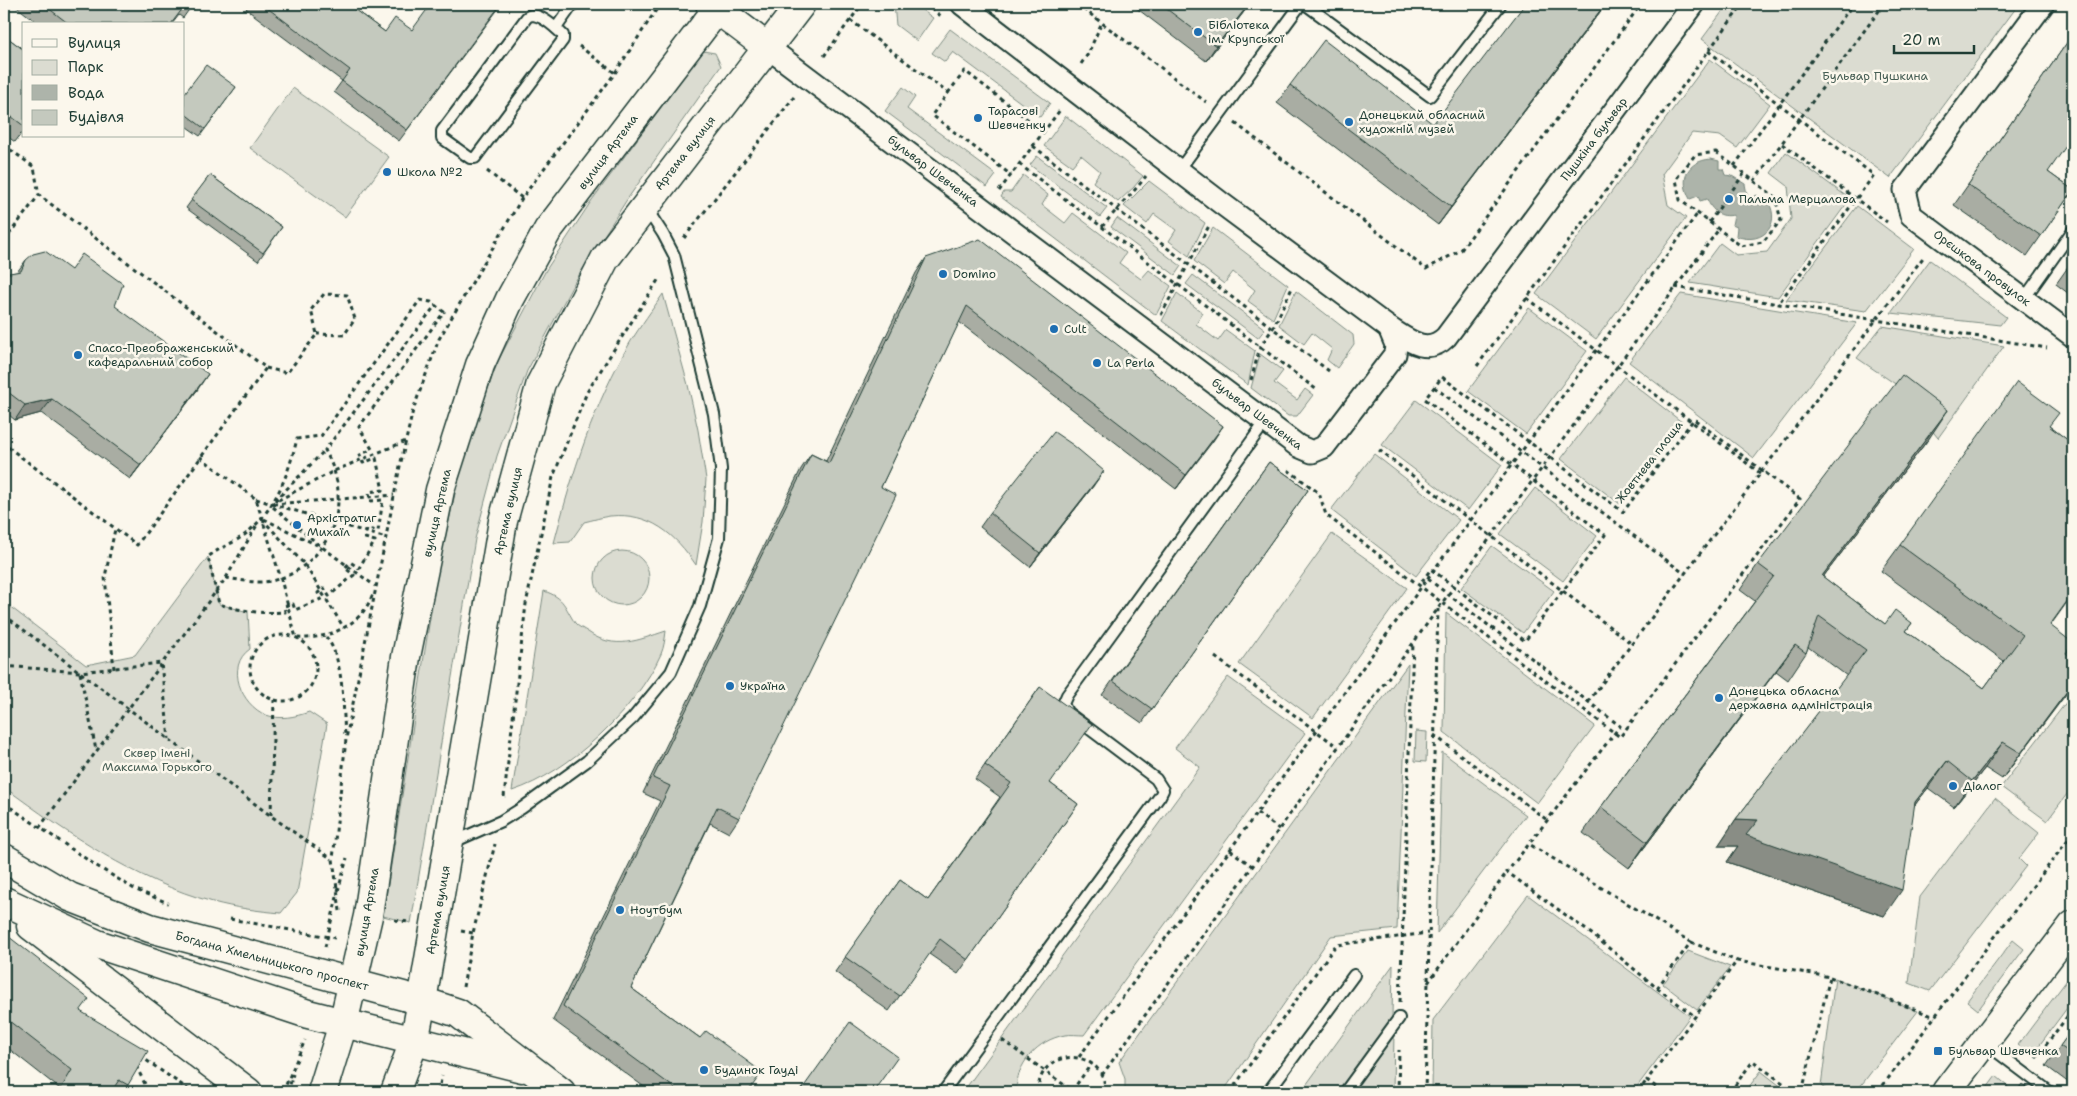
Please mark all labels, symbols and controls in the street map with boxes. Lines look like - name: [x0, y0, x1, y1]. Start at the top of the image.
- place label: Бібліотека ім. Крупської: [1208, 17, 1285, 47]
- legend: [22, 22, 185, 138]
- scale bar: [1894, 22, 1974, 54]
- marker: Бібліотека ім. Крупської: [1192, 26, 1204, 38]
- text: 20 m: [1902, 30, 1941, 50]
- text: Вулиця: [68, 33, 121, 53]
- text: Парк: [68, 57, 104, 77]
- park label: Бульвар Пушкина: [1822, 68, 1929, 84]
- text: Вода: [68, 83, 105, 103]
- street label: Пушкіна бульвар: [1557, 94, 1631, 184]
- place label: Тарасові Шевченку: [988, 103, 1046, 133]
- text: Будівля: [68, 107, 124, 127]
- place label: Донецький обласний художній музей: [1359, 107, 1485, 137]
- street label: вулиця Артема: [574, 111, 642, 193]
- marker: Тарасові Шевченку: [972, 112, 984, 124]
- street label: Артема вулиця: [651, 113, 719, 193]
- marker: Донецький обласний художній музей: [1343, 116, 1355, 128]
- street label: бульвар Шевченка: [884, 132, 982, 211]
- place label: Школа №2: [397, 164, 463, 180]
- marker: Школа №2: [381, 166, 393, 178]
- place label: Пальма Мерцалова: [1739, 191, 1857, 207]
- marker: Пальма Мерцалова: [1723, 193, 1735, 205]
- street label: Орєшкова провулок: [1930, 226, 2034, 310]
- place label: Domino: [953, 266, 996, 282]
- marker: Domino: [937, 268, 949, 280]
- place label: Cult: [1064, 321, 1087, 337]
- marker: Cult: [1048, 323, 1060, 335]
- place label: Спасо-Преображенський кафедральний собор: [88, 340, 234, 370]
- marker: Спасо-Преображенський кафедральний собор: [72, 349, 84, 361]
- place label: La Perla: [1107, 355, 1155, 371]
- marker: La Perla: [1091, 357, 1103, 369]
- street label: бульвар Шевченка: [1208, 375, 1306, 454]
- street label: Жовтнева площа: [1612, 417, 1687, 506]
- street label: Артема вулиця: [490, 465, 526, 557]
- street label: вулиця Артема: [419, 467, 455, 559]
- place label: Архістратиг Михаїл: [307, 510, 377, 540]
- marker: Архістратиг Михаїл: [291, 519, 303, 531]
- place label: Україна: [740, 678, 786, 694]
- marker: Україна: [724, 680, 736, 692]
- place label: Донецька обласна державна адміністрація: [1729, 683, 1873, 713]
- marker: Донецька обласна державна адміністрація: [1713, 692, 1725, 704]
- park label: Сквер імені Максима Горького: [102, 745, 212, 775]
- place label: Діалог: [1963, 778, 2003, 794]
- marker: Діалог: [1947, 780, 1959, 792]
- street label: Артема вулиця: [422, 864, 454, 956]
- street label: вулиця Артема: [351, 866, 383, 958]
- place label: Ноутбум: [630, 902, 682, 918]
- marker: Ноутбум: [614, 904, 626, 916]
- street label: Богдана Хмельницького проспект: [174, 927, 371, 995]
- place label: Бульвар Шевченка: [1948, 1043, 2059, 1059]
- marker: Бульвар Шевченка: [1932, 1045, 1944, 1057]
- place label: Будинок Гауді: [714, 1062, 798, 1078]
- marker: Будинок Гауді: [698, 1064, 710, 1076]

